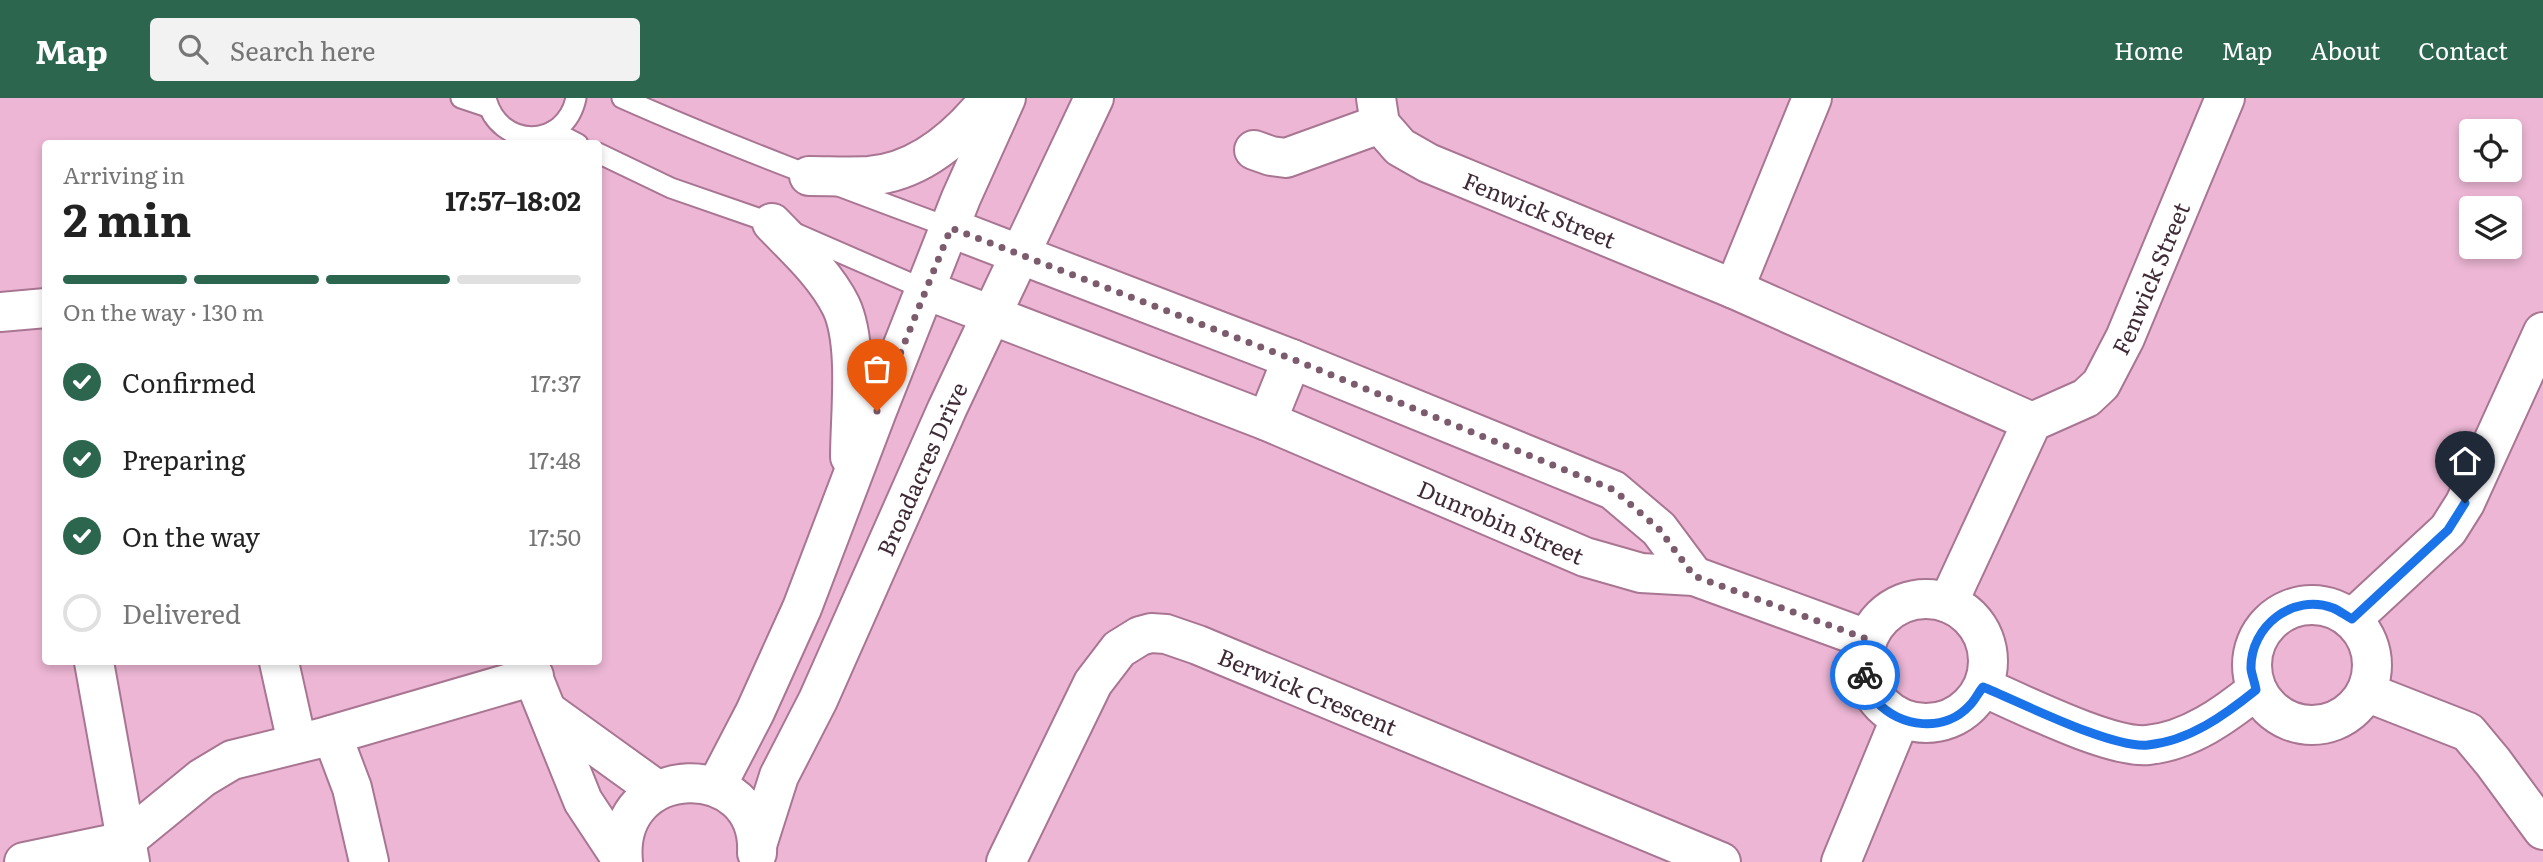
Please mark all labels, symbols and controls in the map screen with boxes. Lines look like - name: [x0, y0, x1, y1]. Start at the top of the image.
- search box: [150, 18, 640, 81]
- text: Map: [35, 25, 108, 74]
- icon: search: [174, 30, 212, 68]
- text: Search here: [230, 30, 376, 69]
- text: Home: [2114, 32, 2183, 67]
- text: Map: [2221, 32, 2272, 67]
- text: About: [2310, 32, 2380, 67]
- text: Contact: [2418, 32, 2508, 67]
- map controls: [2459, 119, 2522, 259]
- button: locate: [2459, 119, 2522, 182]
- text: Arriving in: [63, 157, 185, 191]
- street label: Fenwick Street: [1458, 162, 1622, 256]
- text: 17:57–18:02: [445, 180, 581, 219]
- text: 2 min: [63, 183, 192, 251]
- street label: Fenwick Street: [2102, 196, 2197, 360]
- button: layers: [2459, 196, 2522, 259]
- text: On the way · 130 m: [63, 294, 264, 328]
- pin: [847, 339, 907, 411]
- icon: bag: [858, 350, 896, 388]
- text: Confirmed: [122, 362, 256, 401]
- icon: check: [63, 363, 101, 401]
- text: 17:37: [530, 365, 581, 399]
- street label: Broadacres Drive: [867, 376, 975, 561]
- pin: [2435, 431, 2495, 503]
- text: Preparing: [122, 439, 245, 478]
- icon: check: [63, 440, 101, 478]
- text: 17:48: [529, 442, 581, 476]
- icon: home: [2446, 442, 2484, 480]
- street label: Dunrobin Street: [1413, 471, 1590, 572]
- text: On the way: [122, 516, 260, 555]
- icon: check: [63, 517, 101, 555]
- text: 17:50: [528, 519, 581, 553]
- text: Delivered: [122, 593, 241, 632]
- street label: Berwick Crescent: [1213, 638, 1403, 743]
- courier: [1830, 640, 1900, 710]
- icon: bike: [1846, 656, 1884, 694]

